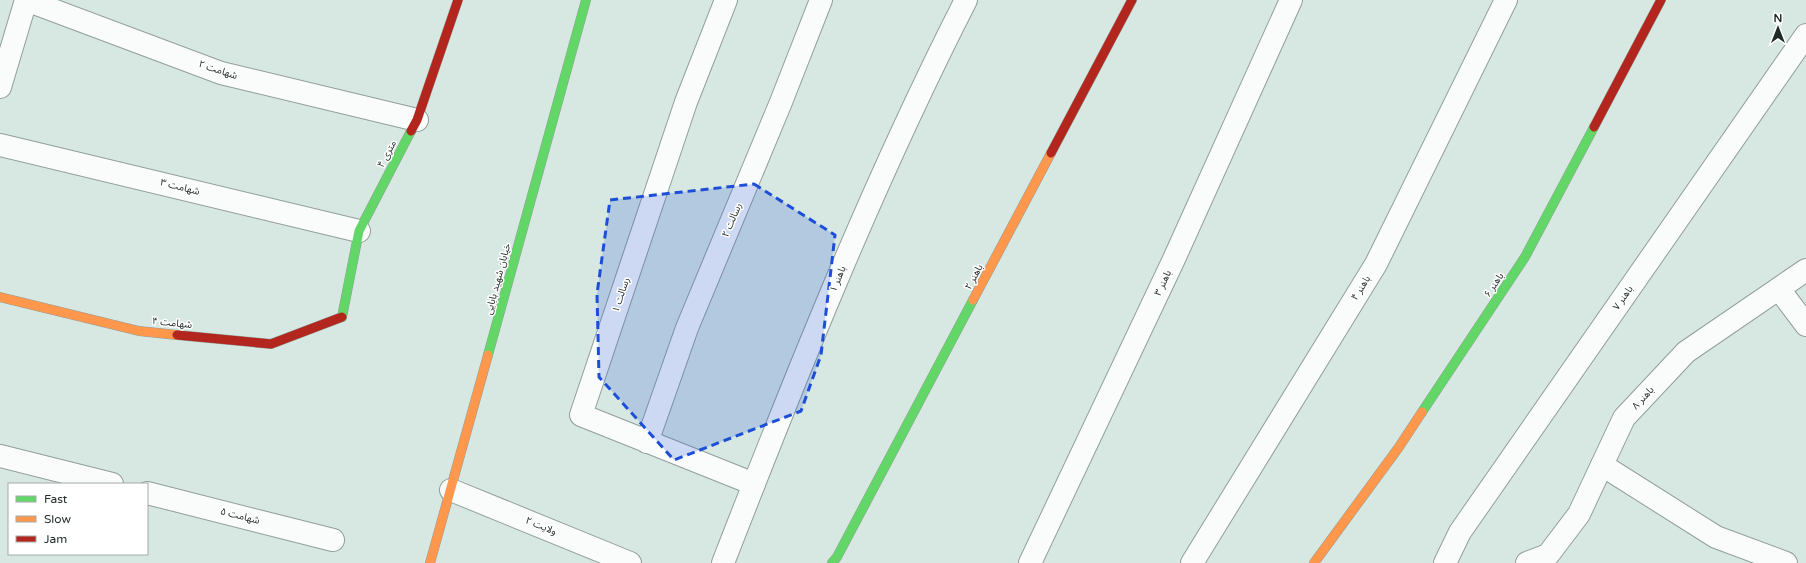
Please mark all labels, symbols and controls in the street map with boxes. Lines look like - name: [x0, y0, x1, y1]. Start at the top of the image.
- north arrow: [1758, 8, 1798, 48]
- text: N: [1774, 12, 1782, 25]
- street label: شهامت ۲: [197, 58, 239, 82]
- street label: ۴ متری: [375, 138, 399, 170]
- street label: شهامت ۳: [159, 176, 201, 198]
- street label: رسالت ۲: [719, 201, 745, 239]
- street label: خیابان شهید بابایی: [483, 242, 513, 316]
- street label: باهنر ۲: [962, 262, 986, 292]
- street label: باهنر ۱: [827, 264, 849, 294]
- street label: باهنر ۳: [1152, 268, 1174, 298]
- street label: باهنر ۶: [1481, 270, 1507, 300]
- street label: باهنر ۴: [1349, 273, 1373, 303]
- street label: رسالت ۱: [610, 276, 632, 314]
- street label: باهنر ۷: [1610, 283, 1636, 313]
- street label: شهامت ۴: [151, 315, 193, 331]
- street label: باهنر ۸: [1629, 384, 1657, 412]
- legend: [8, 483, 148, 555]
- text: Fast: [44, 492, 68, 506]
- street label: شهامت ۵: [219, 505, 261, 527]
- text: Slow: [44, 512, 71, 526]
- street label: ولایت ۲: [524, 514, 558, 538]
- text: Jam: [44, 532, 67, 546]

